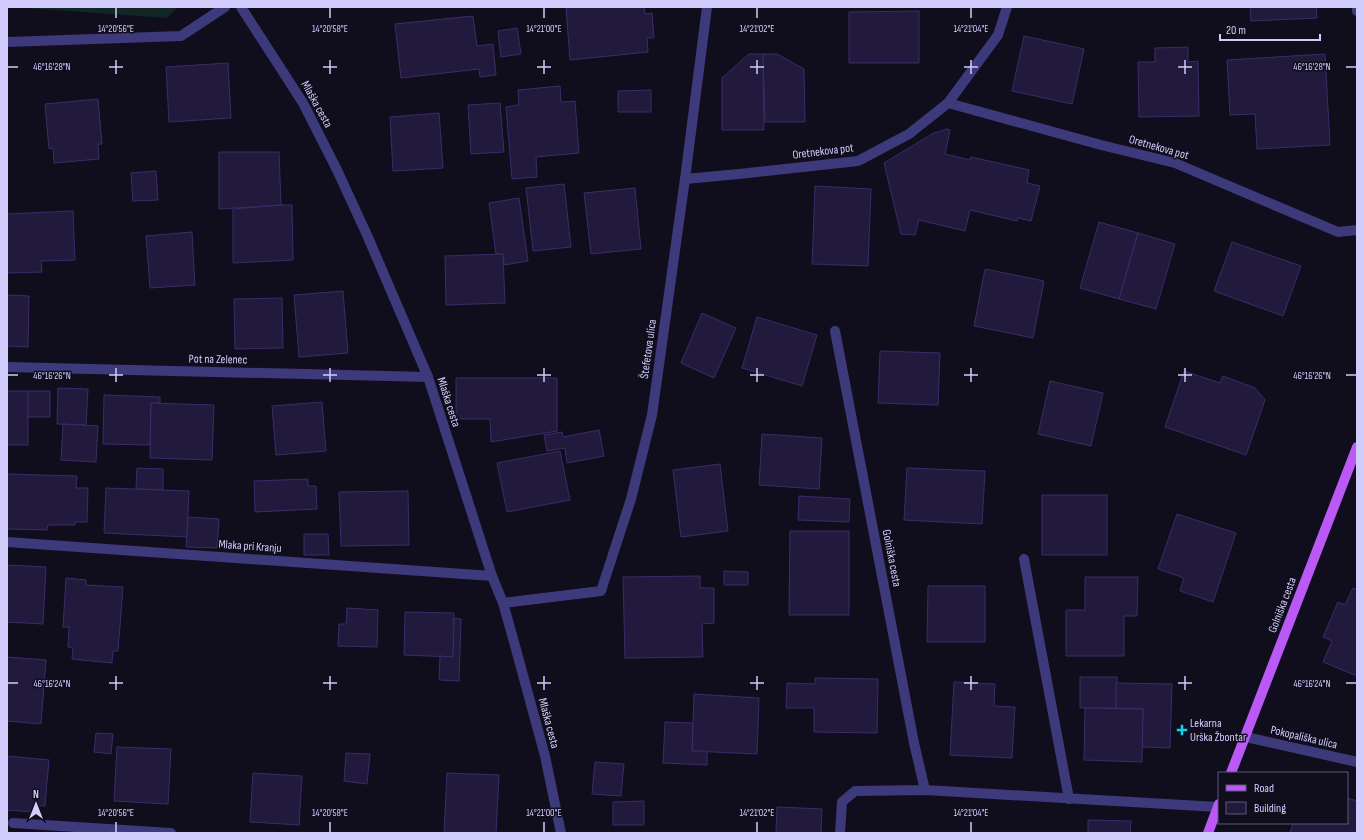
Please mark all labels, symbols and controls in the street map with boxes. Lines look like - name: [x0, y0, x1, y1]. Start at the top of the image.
- scale bar: [1220, 16, 1320, 42]
- text: 14°20'56"E: [98, 23, 134, 35]
- text: 14°20'58"E: [312, 23, 348, 35]
- text: 14°21'00"E: [526, 23, 562, 35]
- text: 14°21'02"E: [740, 23, 774, 35]
- text: 14°21'04"E: [954, 23, 988, 35]
- text: 20 m: [1226, 23, 1246, 38]
- text: 46°16'28"N: [33, 61, 71, 73]
- text: 46°16'28"N: [1293, 61, 1331, 73]
- street label: Mlaška cesta: [298, 78, 336, 131]
- street label: Oretnekova pot: [1127, 132, 1191, 163]
- street label: Oretnekova pot: [792, 140, 855, 163]
- street label: Štefetova ulica: [637, 318, 660, 380]
- street label: Pot na Zelenec: [189, 351, 248, 368]
- text: 46°16'26"N: [33, 370, 71, 382]
- text: 46°16'26"N: [1293, 370, 1331, 382]
- street label: Mlaška cesta: [433, 375, 464, 429]
- street label: Golniška cesta: [879, 528, 904, 588]
- street label: Mlaka pri Kranju: [218, 537, 282, 556]
- street label: Golniška cesta: [1265, 575, 1300, 635]
- text: 46°16'24"N: [33, 678, 71, 690]
- text: 46°16'24"N: [1293, 678, 1331, 690]
- street label: Mlaška cesta: [535, 696, 563, 750]
- place label: Lekarna Urška Žbontar: [1190, 716, 1247, 745]
- street label: Pokopališka ulica: [1269, 723, 1339, 753]
- marker: Lekarna Urška Žbontar: [1177, 725, 1187, 735]
- legend: [1218, 772, 1348, 824]
- text: Road: [1254, 781, 1274, 796]
- north arrow: [16, 784, 56, 824]
- text: N: [33, 788, 39, 801]
- text: Building: [1254, 801, 1286, 816]
- text: 14°20'56"E: [98, 807, 134, 819]
- text: 14°20'58"E: [312, 807, 348, 819]
- text: 14°21'00"E: [526, 807, 562, 819]
- text: 14°21'02"E: [740, 807, 774, 819]
- text: 14°21'04"E: [954, 807, 988, 819]

